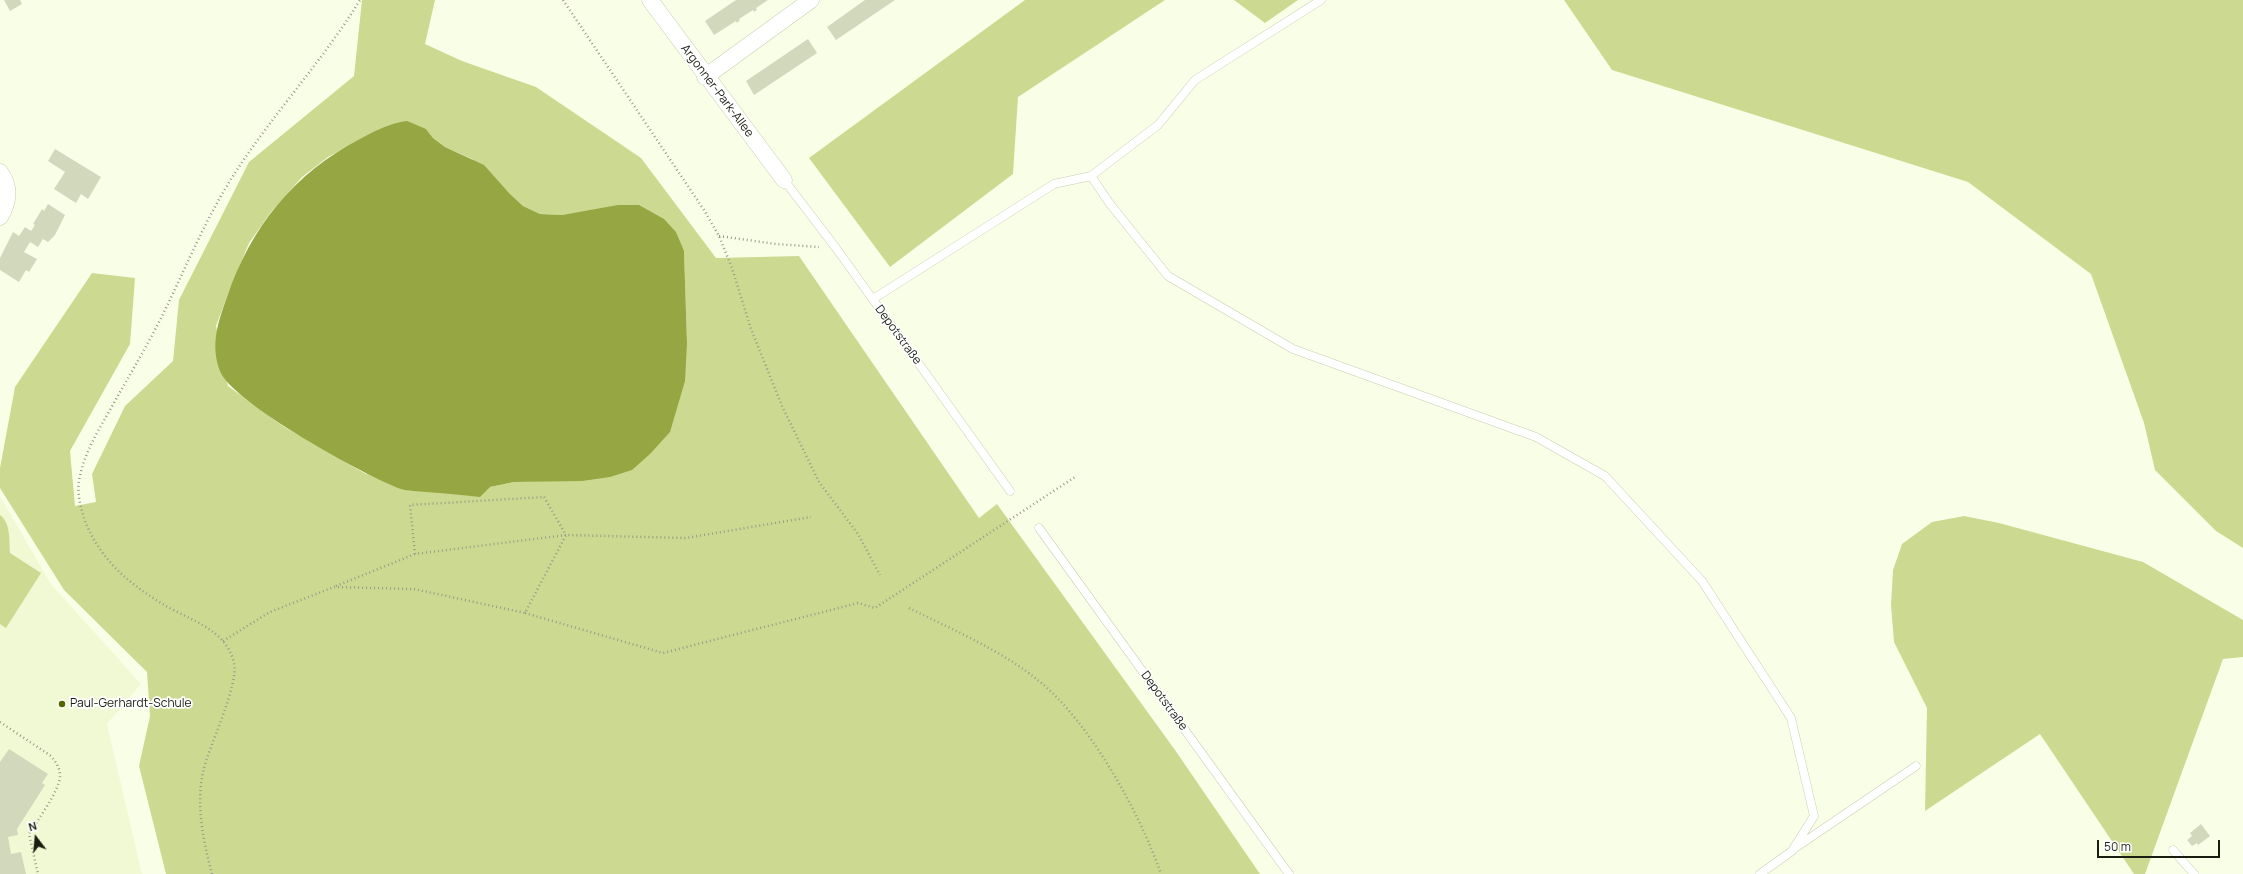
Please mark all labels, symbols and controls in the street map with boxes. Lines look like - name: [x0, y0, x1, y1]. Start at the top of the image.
- street label: Argonner-Park-Allee: [678, 42, 756, 140]
- street label: Depotstraße: [872, 302, 924, 368]
- street label: Depotstraße: [1138, 668, 1190, 734]
- place label: Paul-Gerhardt-Schule: [70, 697, 191, 711]
- marker: Paul-Gerhardt-Schule: [57, 699, 67, 709]
- north arrow: [16, 818, 56, 858]
- text: N: [27, 818, 38, 834]
- scale bar: [2099, 832, 2222, 858]
- text: 50 m: [2104, 838, 2131, 855]

